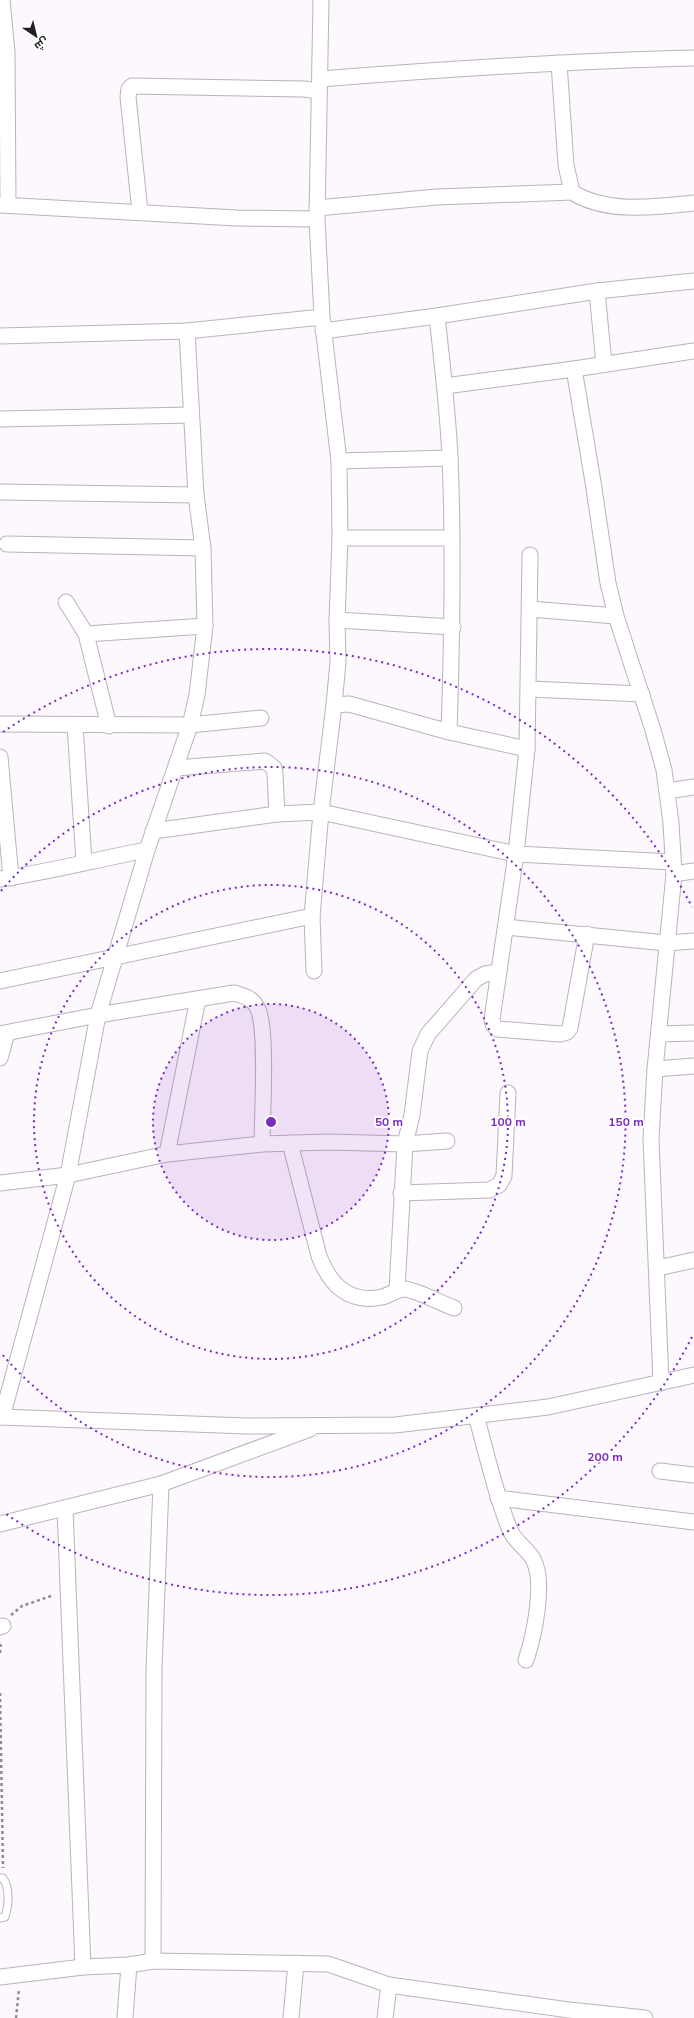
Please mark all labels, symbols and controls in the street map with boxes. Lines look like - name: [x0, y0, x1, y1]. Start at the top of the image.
- north arrow: [16, 16, 56, 56]
- text: ش: [31, 34, 52, 54]
- text: 50 m: [375, 1114, 403, 1130]
- text: 100 m: [490, 1114, 526, 1130]
- text: 150 m: [608, 1114, 644, 1130]
- centre of rings: [264, 1115, 278, 1129]
- text: 200 m: [587, 1449, 623, 1465]

